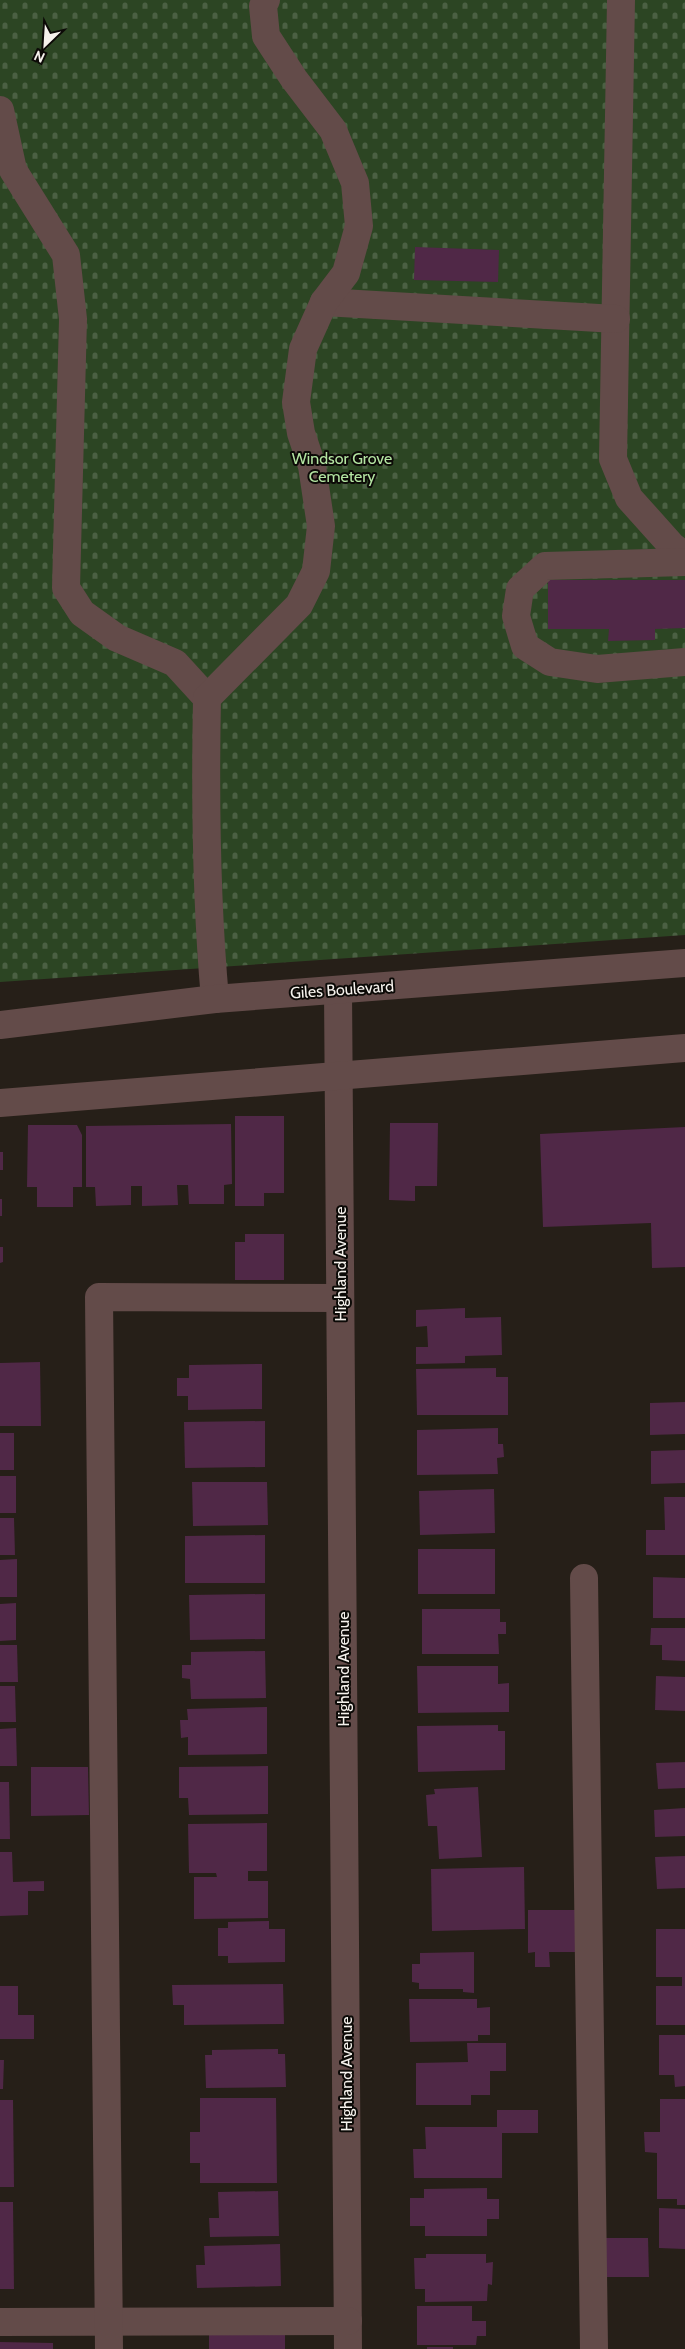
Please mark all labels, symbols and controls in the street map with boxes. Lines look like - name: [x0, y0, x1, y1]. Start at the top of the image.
- north arrow: [20, 20, 70, 70]
- text: N: [31, 47, 48, 67]
- park label: Windsor Grove Cemetery: [292, 449, 392, 486]
- street label: Giles Boulevard: [290, 976, 395, 1003]
- street label: Highland Avenue: [331, 1207, 350, 1321]
- street label: Highland Avenue: [334, 1612, 353, 1726]
- street label: Highland Avenue: [337, 2017, 356, 2131]

